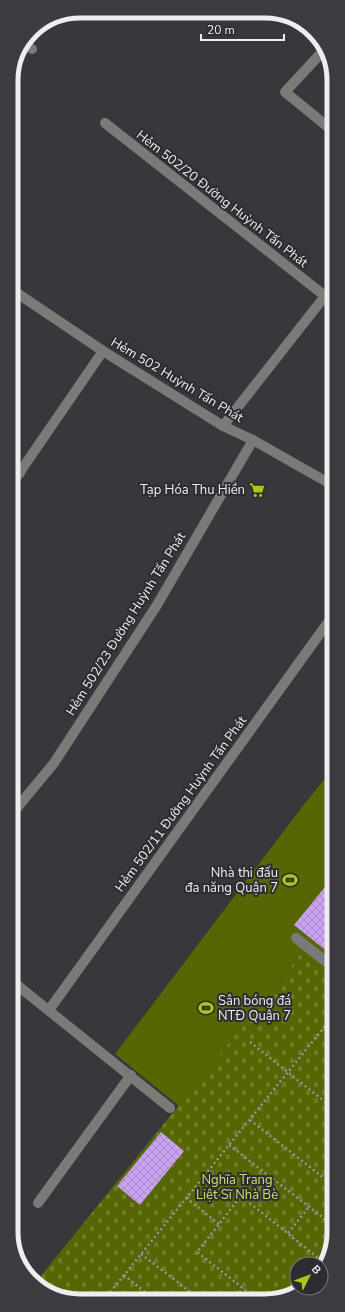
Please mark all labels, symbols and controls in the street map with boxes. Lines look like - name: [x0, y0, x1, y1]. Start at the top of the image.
- scale bar: [201, 16, 284, 42]
- text: 20 m: [207, 22, 235, 38]
- street label: Hẻm 502/20 Đường Huỳnh Tấn Phát: [132, 126, 312, 272]
- street label: Hẻm 502 Huỳnh Tấn Phát: [107, 333, 247, 427]
- place label: Tạp Hóa Thu Hiền: [140, 481, 245, 499]
- supermarket icon: Tạp Hóa Thu Hiền: [248, 481, 266, 499]
- street label: Hẻm 502/23 Đường Huỳnh Tấn Phát: [62, 528, 190, 719]
- street label: Hẻm 502/11 Đường Huỳnh Tấn Phát: [111, 712, 251, 896]
- place label: Nhà thi đấu đa năng Quận 7: [185, 864, 278, 897]
- sports icon: Nhà thi đấu đa năng Quận 7: [281, 871, 299, 889]
- place label: Sân bóng đá NTĐ Quận 7: [218, 992, 291, 1025]
- sports icon: Sân bóng đá NTĐ Quận 7: [197, 999, 215, 1017]
- park label: Nghĩa Trang Liệt Sĩ Nhà Bè: [196, 1171, 278, 1204]
- north arrow: [289, 1256, 329, 1296]
- text: B: [308, 1262, 324, 1277]

